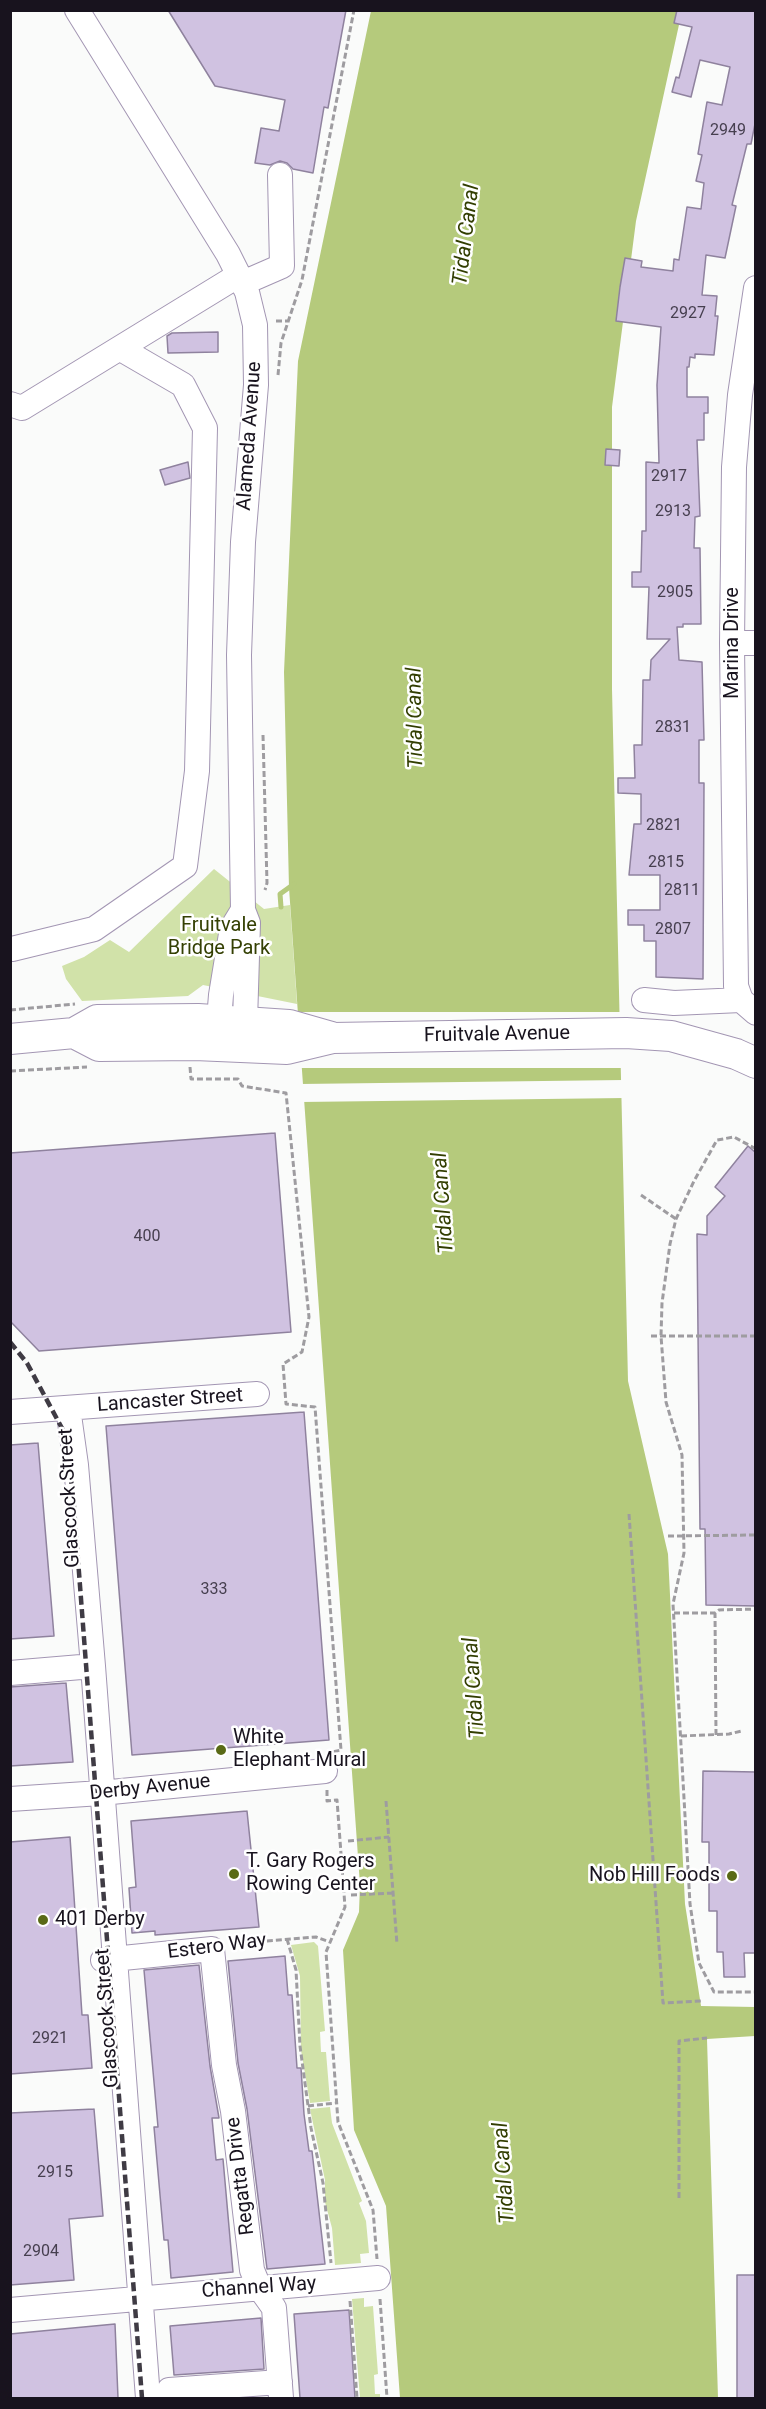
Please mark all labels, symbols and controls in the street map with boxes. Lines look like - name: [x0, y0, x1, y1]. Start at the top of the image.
- house number: 2949: [710, 121, 746, 141]
- water label: Tidal Canal: [448, 183, 486, 287]
- house number: 2927: [670, 304, 706, 324]
- street label: Alameda Avenue: [233, 361, 267, 511]
- house number: 2917: [651, 467, 687, 487]
- house number: 2913: [655, 502, 691, 522]
- house number: 2905: [657, 583, 693, 603]
- street label: Marina Drive: [721, 587, 745, 699]
- water label: Tidal Canal: [403, 667, 429, 769]
- house number: 2831: [655, 718, 691, 738]
- house number: 2821: [646, 816, 682, 836]
- house number: 2815: [648, 853, 684, 873]
- house number: 2811: [664, 881, 700, 901]
- park label: Fruitvale Bridge Park: [168, 914, 270, 961]
- house number: 2807: [655, 920, 691, 940]
- street label: Fruitvale Avenue: [424, 1022, 570, 1048]
- water label: Tidal Canal: [428, 1152, 460, 1254]
- house number: 400: [134, 1227, 160, 1247]
- street label: Lancaster Street: [96, 1384, 244, 1418]
- street label: Glascock Street: [54, 1428, 86, 1568]
- house number: 333: [201, 1580, 227, 1600]
- water label: Tidal Canal: [459, 1637, 491, 1739]
- place label: White Elephant Mural: [233, 1726, 366, 1773]
- marker: White Elephant Mural: [214, 1743, 228, 1757]
- street label: Derby Avenue: [88, 1770, 212, 1806]
- place label: T. Gary Rogers Rowing Center: [246, 1850, 375, 1897]
- place label: Nob Hill Foods: [589, 1864, 720, 1888]
- marker: T. Gary Rogers Rowing Center: [227, 1867, 241, 1881]
- marker: Nob Hill Foods: [725, 1869, 739, 1883]
- place label: 401 Derby: [55, 1908, 145, 1932]
- marker: 401 Derby: [36, 1913, 50, 1927]
- street label: Estero Way: [166, 1929, 268, 1965]
- street label: Glascock Street: [91, 1947, 125, 2089]
- house number: 2921: [32, 2029, 68, 2049]
- street label: Regatta Drive: [222, 2116, 260, 2236]
- water label: Tidal Canal: [489, 2122, 521, 2224]
- house number: 2915: [37, 2163, 73, 2183]
- house number: 2904: [23, 2242, 59, 2262]
- street label: Channel Way: [201, 2272, 317, 2304]

